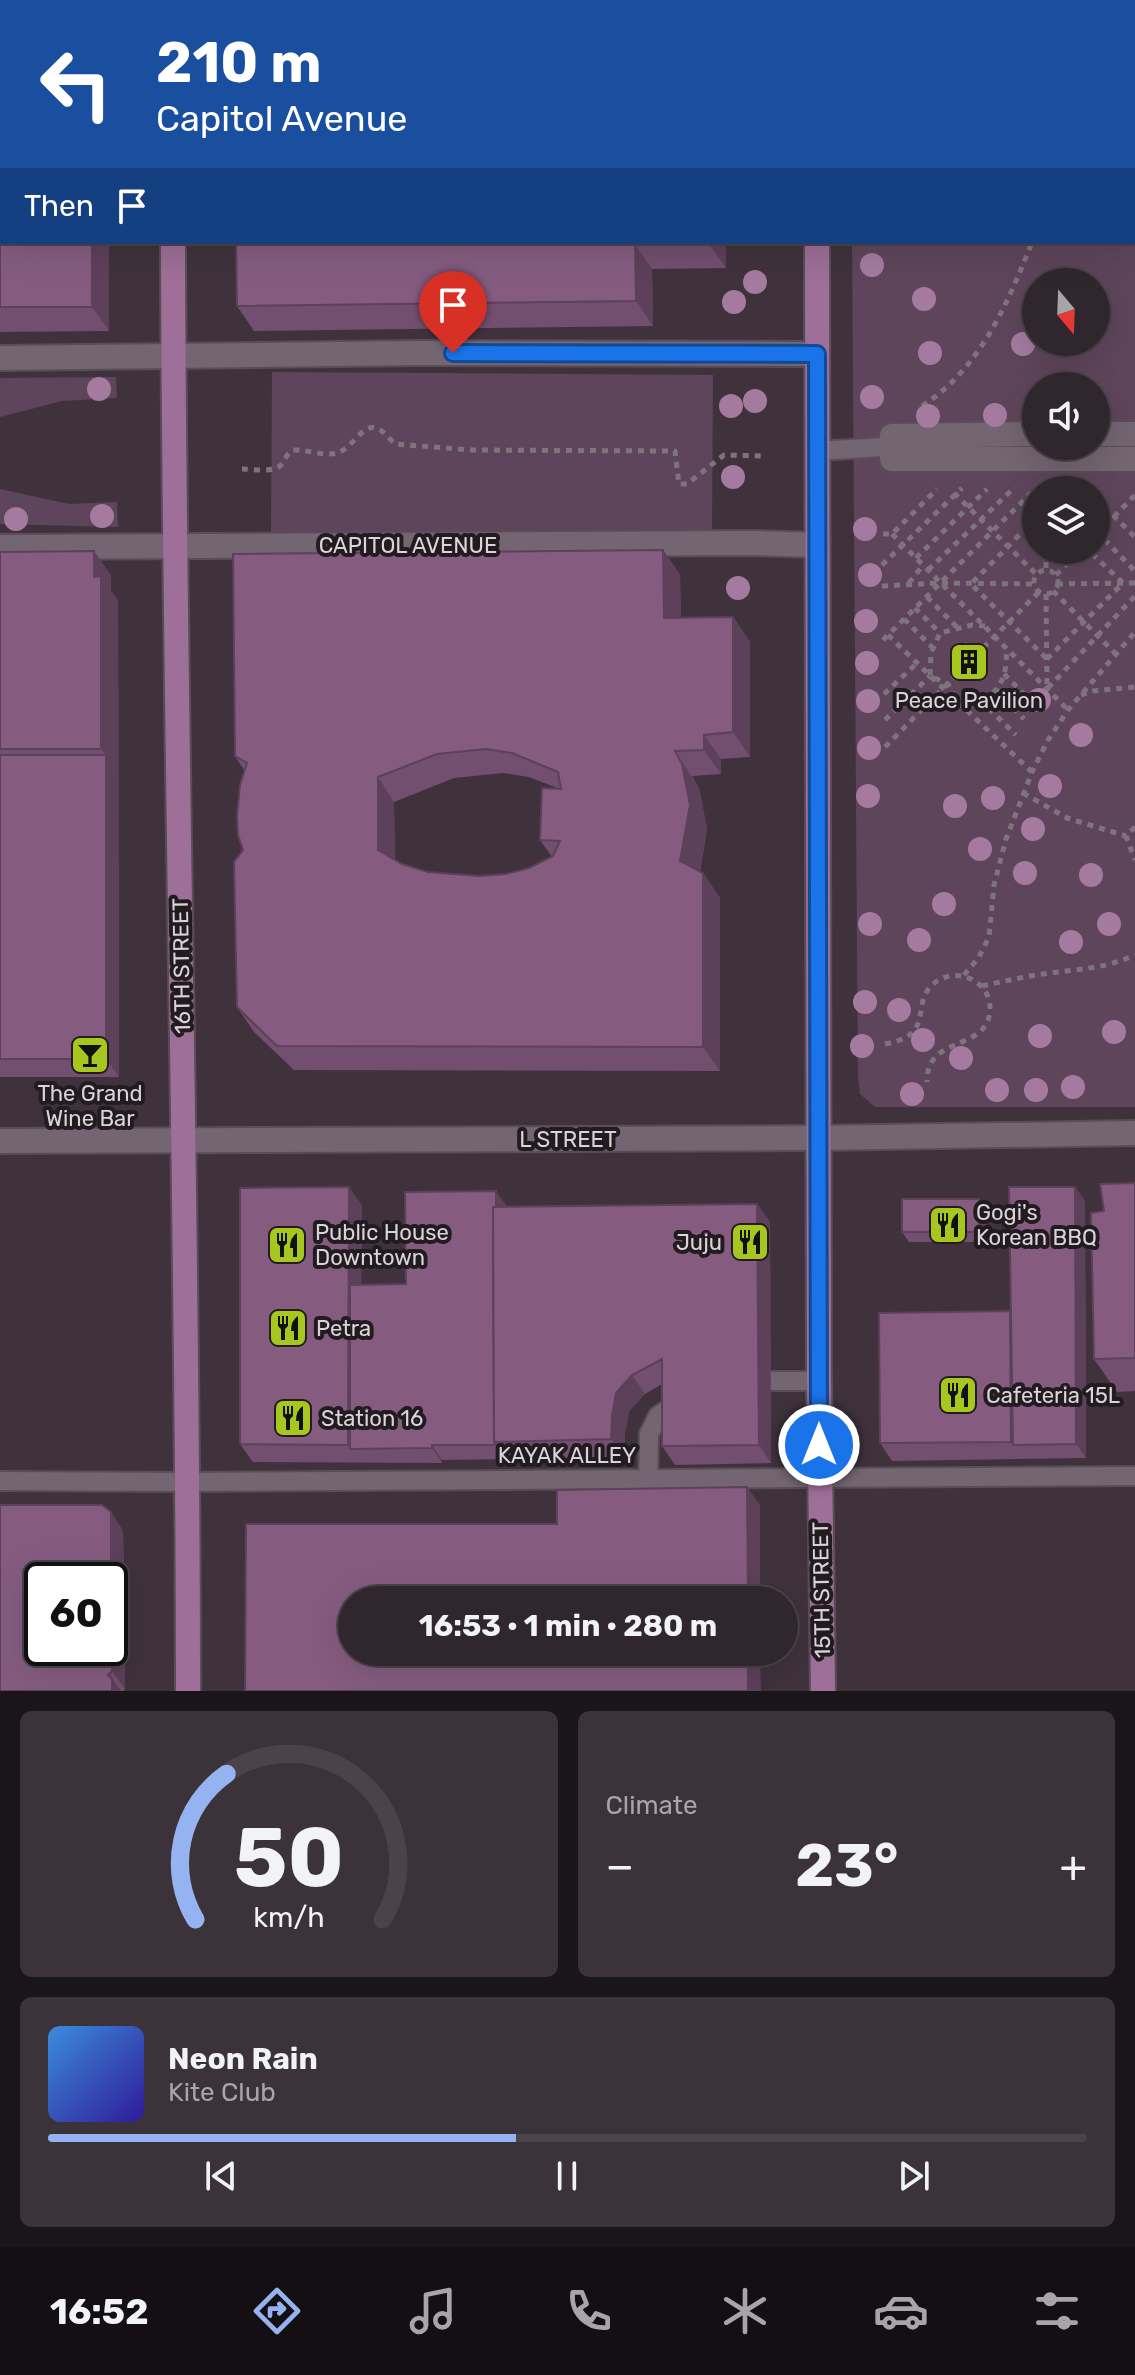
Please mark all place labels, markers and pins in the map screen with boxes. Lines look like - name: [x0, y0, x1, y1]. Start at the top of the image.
- pin: [419, 271, 487, 353]
- building icon: Peace Pavilion: [948, 641, 990, 683]
- place label: Peace Pavilion: [895, 687, 1043, 714]
- bar icon: The Grand Wine Bar: [69, 1034, 111, 1076]
- place label: The Grand Wine Bar: [37, 1080, 143, 1132]
- place label: Gogi's Korean BBQ: [976, 1199, 1097, 1251]
- restaurant icon: Gogi's Korean BBQ: [927, 1204, 969, 1246]
- place label: Public House Downtown: [315, 1219, 449, 1271]
- restaurant icon: Juju: [729, 1221, 771, 1263]
- restaurant icon: Public House Downtown: [266, 1224, 308, 1266]
- place label: Juju: [676, 1229, 722, 1256]
- restaurant icon: Petra: [267, 1307, 309, 1349]
- place label: Petra: [316, 1315, 371, 1342]
- restaurant icon: Cafeteria 15L: [937, 1374, 979, 1416]
- place label: Cafeteria 15L: [986, 1382, 1120, 1409]
- restaurant icon: Station 16: [272, 1397, 314, 1439]
- place label: Station 16: [321, 1405, 423, 1432]

